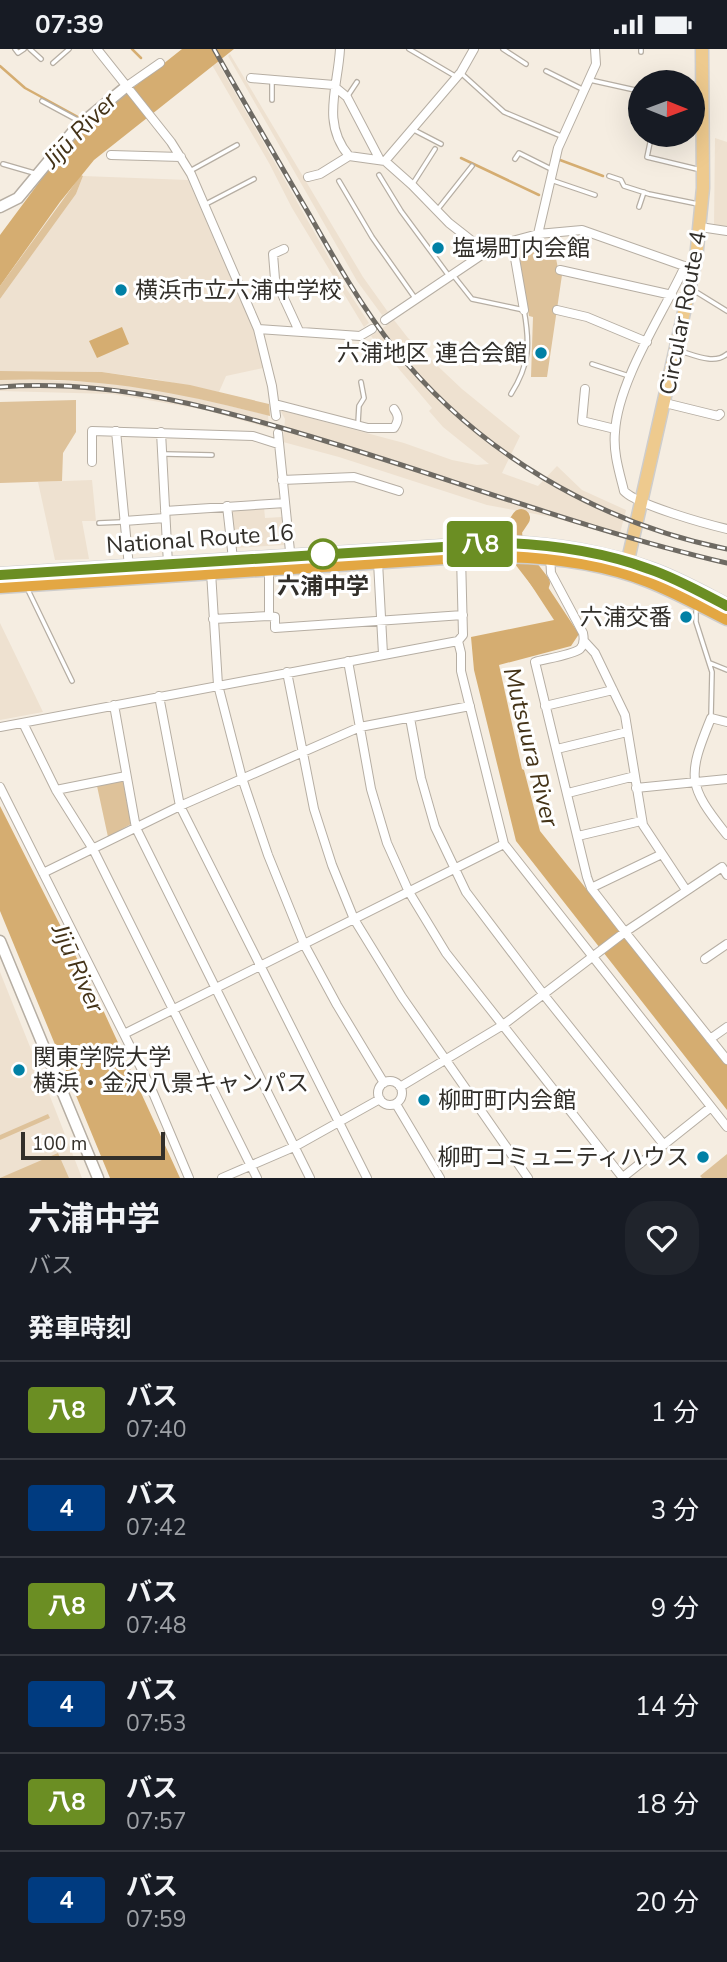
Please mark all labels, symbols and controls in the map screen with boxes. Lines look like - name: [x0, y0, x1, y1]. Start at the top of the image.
- text: 07:39: [35, 7, 104, 42]
- north arrow: [628, 70, 705, 147]
- map controls: [628, 70, 705, 147]
- water label: Jijū River: [35, 84, 125, 176]
- street label: Circular Route 4: [652, 228, 714, 398]
- place label: 塩場町内会館: [452, 233, 590, 264]
- marker: 塩場町内会館: [430, 240, 446, 256]
- place label: 横浜市立六浦中学校: [135, 275, 342, 306]
- marker: 横浜市立六浦中学校: [113, 282, 129, 298]
- place label: 六浦地区 連合会館: [337, 338, 527, 369]
- marker: 六浦地区 連合会館: [533, 345, 549, 361]
- street label: National Route 16: [105, 517, 295, 561]
- line badge: 八8: [448, 521, 512, 567]
- text: 八8: [461, 528, 499, 560]
- marker: 六浦中学: [308, 539, 338, 569]
- place label: 六浦中学: [277, 571, 369, 602]
- place label: 六浦交番: [580, 602, 672, 633]
- marker: 六浦交番: [678, 609, 694, 625]
- water label: Mutsuura River: [496, 664, 567, 831]
- water label: Jijū River: [44, 918, 112, 1019]
- place label: 関東学院大学 横浜・金沢八景キャンパス: [33, 1042, 309, 1099]
- marker: 関東学院大学 横浜・金沢八景キャンパス: [11, 1062, 27, 1078]
- place label: 柳町町内会館: [438, 1085, 576, 1116]
- marker: 柳町町内会館: [416, 1092, 432, 1108]
- scale bar: [21, 1129, 164, 1161]
- text: 100 m: [32, 1131, 87, 1157]
- place label: 柳町コミュニティハウス: [437, 1142, 689, 1173]
- marker: 柳町コミュニティハウス: [695, 1149, 711, 1165]
- text: 六浦中学: [28, 1197, 160, 1242]
- button: heart: [625, 1201, 699, 1275]
- text: バス: [28, 1250, 74, 1281]
- text: 発車時刻: [28, 1311, 132, 1346]
- text: バス: [126, 1379, 178, 1414]
- text: 八8: [47, 1394, 86, 1426]
- text: 1 分: [651, 1395, 699, 1430]
- text: 07:40: [126, 1414, 186, 1445]
- text: バス: [126, 1477, 178, 1512]
- text: 4: [59, 1492, 74, 1524]
- text: 3 分: [651, 1493, 699, 1528]
- text: 07:42: [126, 1512, 186, 1543]
- text: バス: [126, 1575, 178, 1610]
- text: 八8: [47, 1590, 86, 1622]
- text: 9 分: [651, 1591, 699, 1626]
- text: 07:48: [126, 1610, 186, 1641]
- text: バス: [126, 1673, 178, 1708]
- text: 4: [59, 1688, 74, 1720]
- text: 14 分: [635, 1689, 699, 1724]
- text: 07:53: [126, 1708, 186, 1739]
- text: バス: [126, 1771, 178, 1806]
- text: 八8: [47, 1786, 86, 1818]
- text: 18 分: [635, 1787, 699, 1822]
- text: 07:57: [126, 1806, 186, 1837]
- text: バス: [126, 1869, 178, 1904]
- text: 4: [59, 1884, 74, 1916]
- text: 20 分: [635, 1885, 699, 1920]
- text: 07:59: [126, 1904, 186, 1935]

